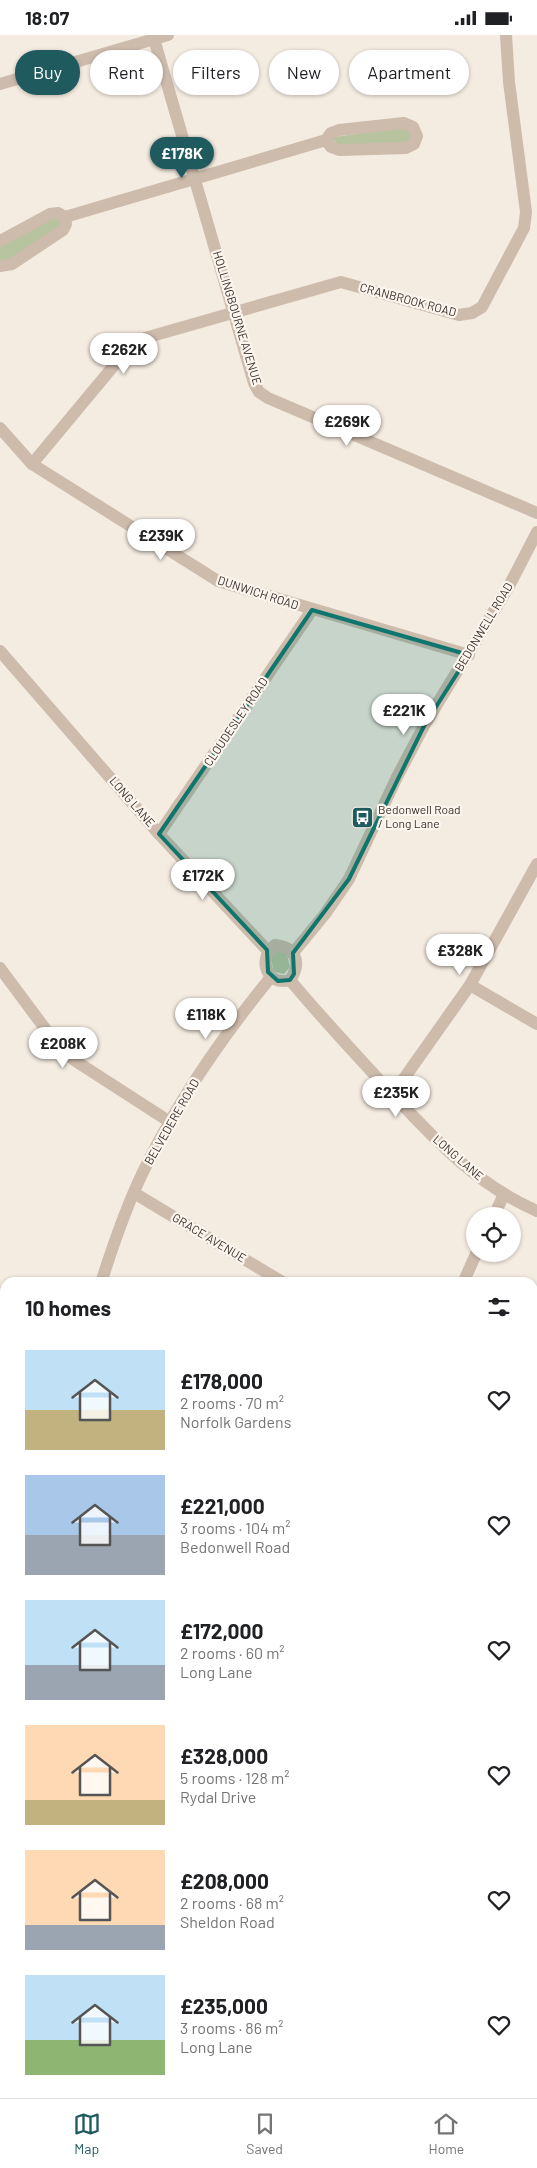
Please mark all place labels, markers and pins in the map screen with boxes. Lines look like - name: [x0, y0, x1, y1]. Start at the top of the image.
- pin: £178K: [147, 137, 217, 179]
- pin: £262K: [89, 333, 159, 375]
- pin: £269K: [312, 405, 382, 447]
- pin: £239K: [126, 519, 196, 561]
- pin: £221K: [369, 693, 439, 736]
- place label: Bedonwell Road / Long Lane: [378, 802, 461, 830]
- bus stop icon: Bedonwell Road / Long Lane: [350, 805, 374, 829]
- pin: £172K: [168, 859, 238, 901]
- pin: £328K: [425, 933, 495, 976]
- pin: £118K: [171, 997, 241, 1040]
- pin: £208K: [28, 1027, 98, 1069]
- pin: £235K: [361, 1075, 431, 1118]

